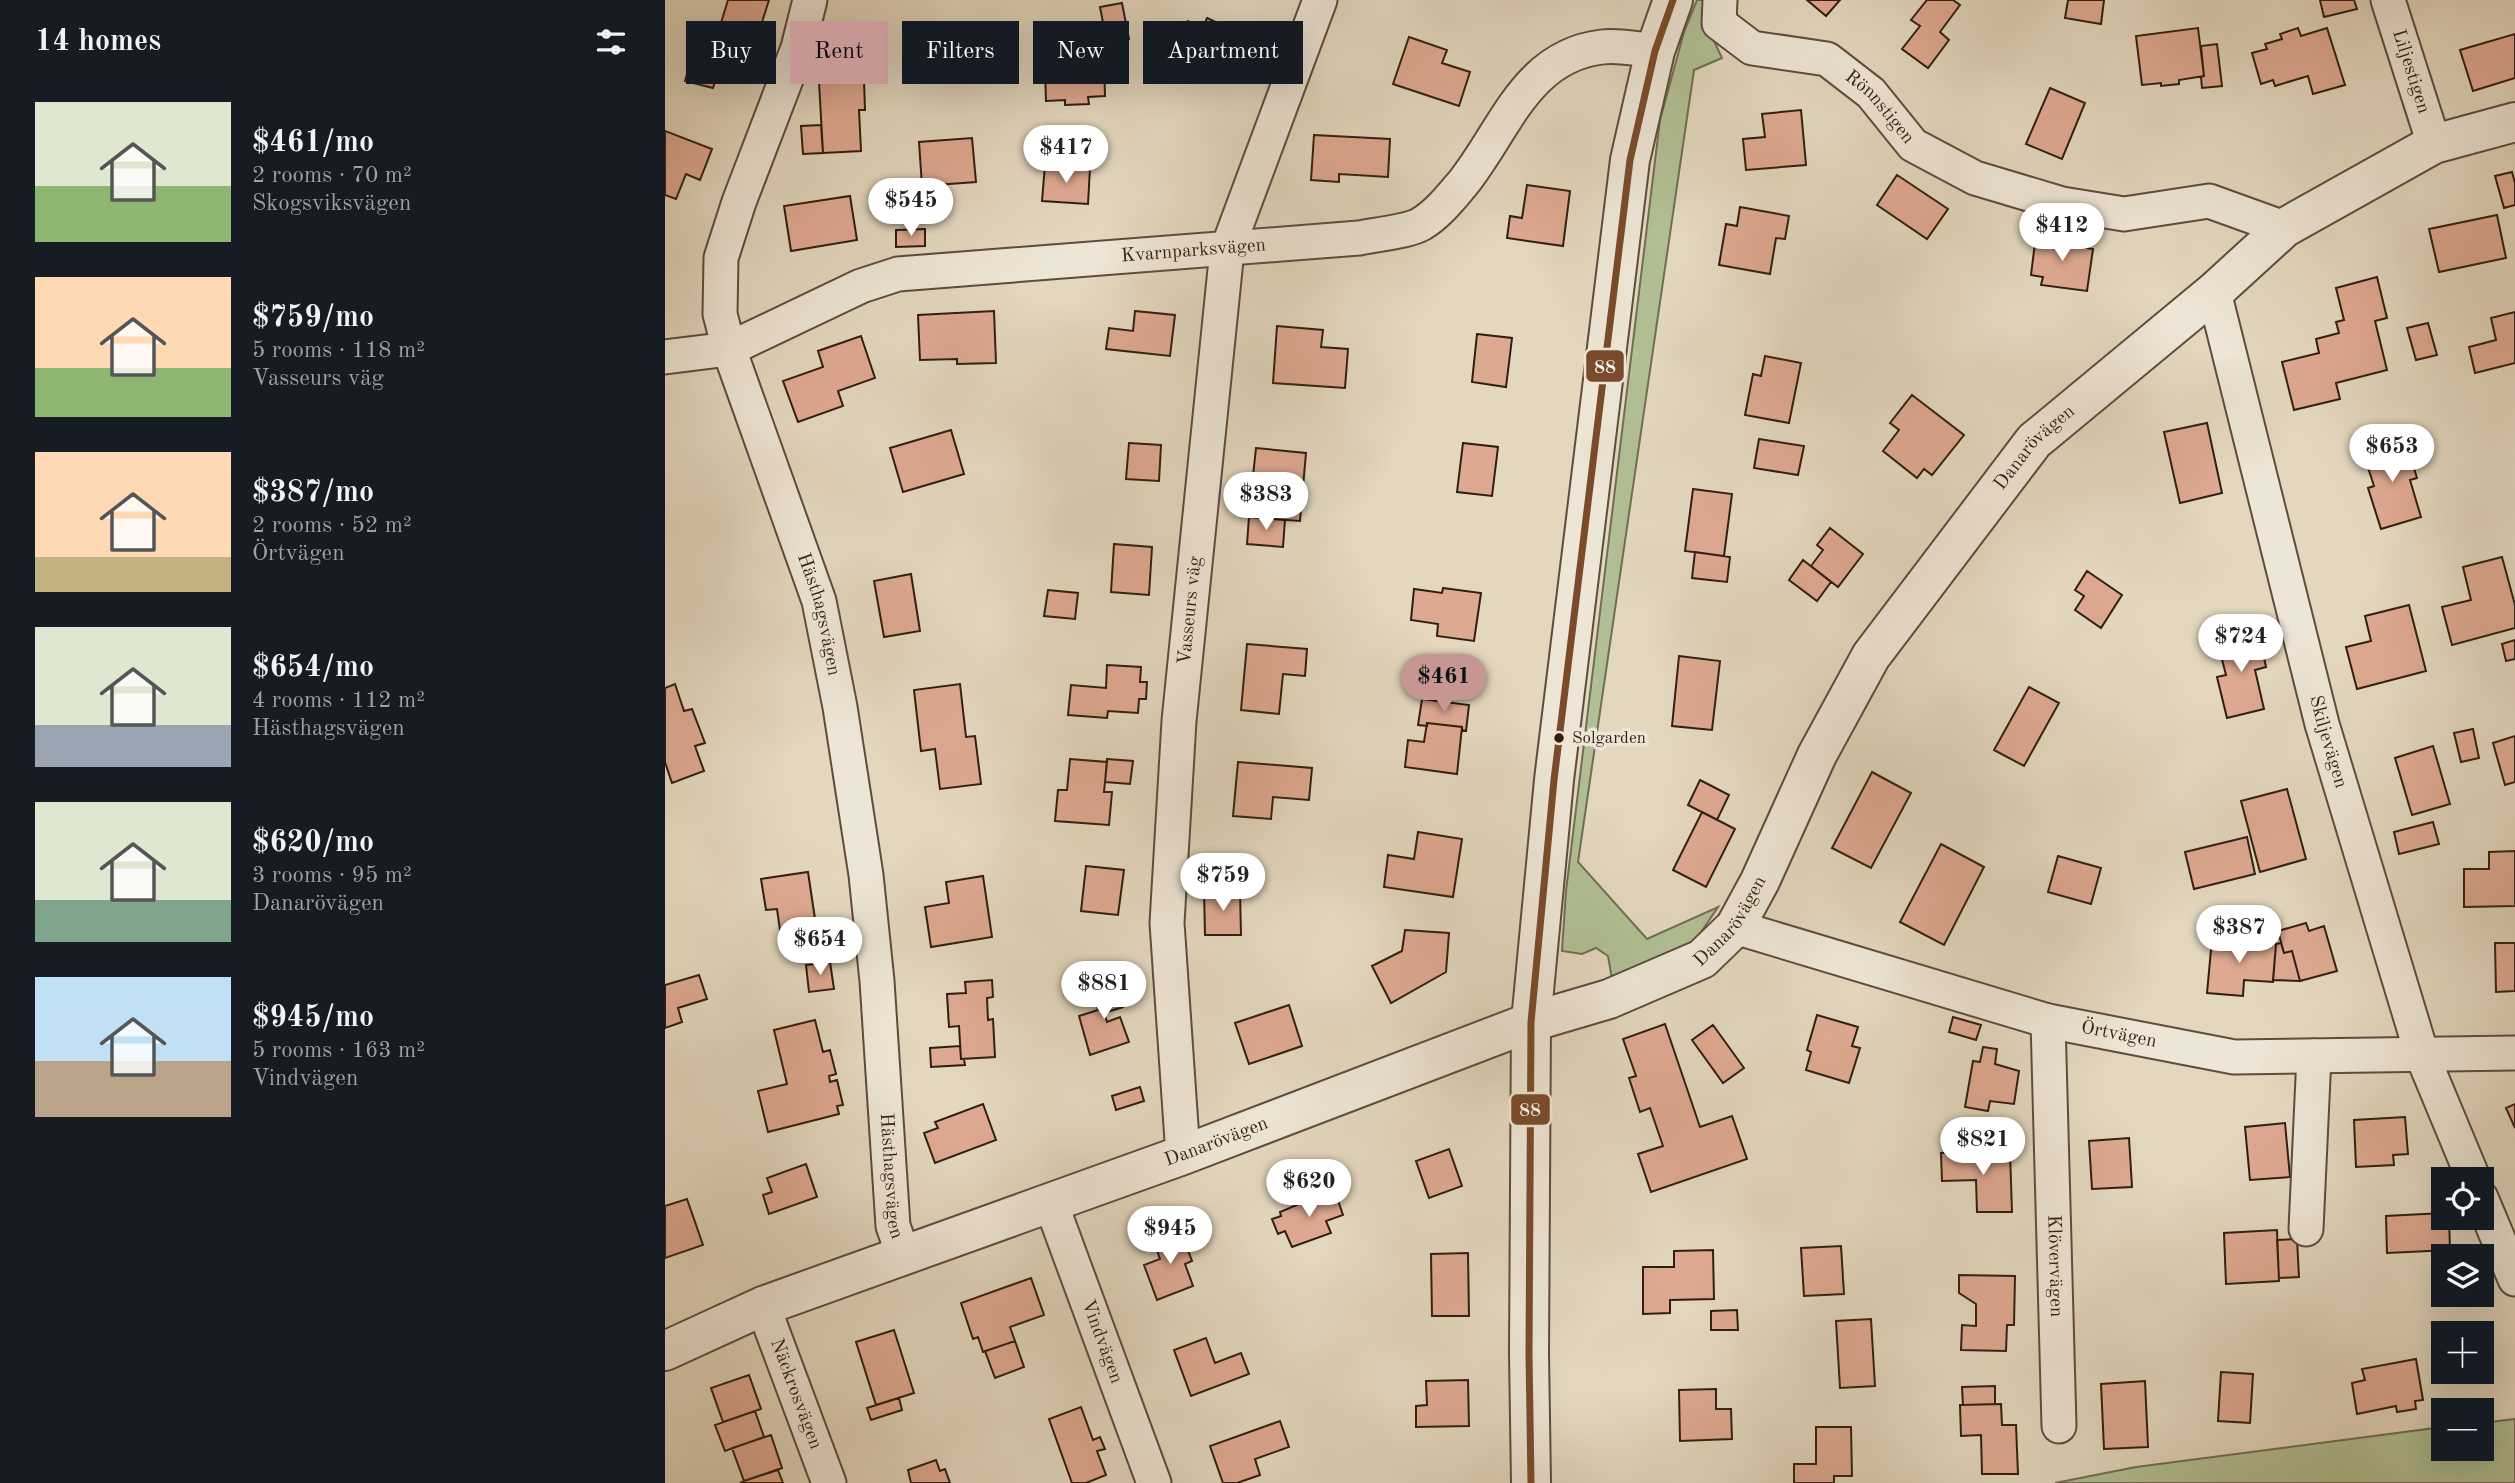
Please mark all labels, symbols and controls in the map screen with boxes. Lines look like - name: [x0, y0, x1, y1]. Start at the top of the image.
- chip: Buy: [686, 21, 776, 84]
- chip: Rent: [790, 21, 888, 84]
- chip: Filters: [902, 21, 1019, 84]
- chip: New: [1033, 21, 1129, 84]
- chip: Apartment: [1143, 21, 1303, 84]
- icon: filters: [592, 23, 630, 61]
- text: 14 homes: [35, 27, 161, 57]
- street label: Liljestigen: [2389, 27, 2433, 116]
- street label: Rönnstigen: [1841, 67, 1918, 148]
- pin: $417: [1025, 125, 1107, 185]
- text: $461/mo: [252, 128, 374, 158]
- icon: home: [91, 130, 175, 214]
- text: $417: [1039, 136, 1093, 159]
- text: 2 rooms · 70 m²: [252, 164, 412, 187]
- pin: $545: [870, 178, 952, 238]
- text: $545: [884, 189, 938, 212]
- text: Skogsviksvägen: [252, 192, 411, 215]
- pin: $412: [2021, 204, 2103, 263]
- text: $412: [2035, 214, 2089, 237]
- street label: Kvarnparksvägen: [1120, 236, 1267, 266]
- text: $759/mo: [252, 303, 374, 333]
- icon: home: [91, 305, 175, 389]
- text: 5 rooms · 118 m²: [252, 339, 425, 362]
- line badge: 88: [1585, 349, 1625, 383]
- text: 88: [1594, 359, 1616, 378]
- text: Vasseurs väg: [252, 367, 384, 390]
- street label: Danarövägen: [1991, 402, 2079, 494]
- pin: $653: [2351, 424, 2433, 484]
- text: $653: [2365, 435, 2419, 458]
- pin: $383: [1225, 472, 1307, 532]
- text: $387/mo: [252, 478, 374, 508]
- icon: home: [91, 480, 175, 564]
- text: $383: [1239, 483, 1293, 506]
- text: 2 rooms · 52 m²: [252, 514, 412, 537]
- text: Örtvägen: [252, 542, 345, 565]
- street label: Hästhagsvägen: [793, 551, 843, 678]
- street label: Vasseurs väg: [1175, 555, 1205, 666]
- pin: $724: [2200, 614, 2282, 674]
- text: $724: [2214, 625, 2268, 648]
- text: $654/mo: [252, 653, 374, 683]
- pin: $461: [1403, 654, 1485, 714]
- icon: home: [91, 655, 175, 739]
- text: $461: [1417, 665, 1471, 688]
- text: 4 rooms · 112 m²: [252, 689, 425, 712]
- street label: Skiljevägen: [2306, 693, 2350, 790]
- text: Hästhagsvägen: [252, 717, 405, 740]
- place label: Solgarden: [1572, 730, 1646, 747]
- marker: Solgarden: [1552, 731, 1566, 745]
- text: $620/mo: [252, 828, 374, 858]
- icon: home: [91, 830, 175, 914]
- pin: $759: [1182, 853, 1264, 913]
- text: 3 rooms · 95 m²: [252, 864, 412, 887]
- text: $759: [1196, 864, 1250, 887]
- street label: Danarövägen: [1691, 873, 1770, 971]
- text: Danarövägen: [252, 892, 384, 915]
- pin: $387: [2198, 906, 2280, 965]
- text: $387: [2212, 916, 2266, 939]
- pin: $654: [779, 918, 861, 977]
- text: $654: [793, 928, 847, 951]
- pin: $881: [1063, 962, 1145, 1021]
- text: $881: [1077, 972, 1131, 995]
- text: $945/mo: [252, 1003, 374, 1033]
- icon: home: [91, 1005, 175, 1089]
- street label: Örtvägen: [2080, 1014, 2158, 1051]
- text: 5 rooms · 163 m²: [252, 1039, 425, 1062]
- text: Vindvägen: [252, 1067, 358, 1090]
- line badge: 88: [1510, 1093, 1551, 1126]
- text: 88: [1519, 1102, 1541, 1121]
- street label: Hästhagsvägen: [876, 1112, 906, 1241]
- street label: Danarövägen: [1162, 1114, 1271, 1170]
- pin: $821: [1942, 1118, 2024, 1177]
- text: $821: [1956, 1128, 2010, 1151]
- pin: $620: [1268, 1160, 1350, 1219]
- map controls: [2431, 1167, 2494, 1461]
- button: locate: [2431, 1167, 2494, 1230]
- text: $620: [1282, 1170, 1336, 1193]
- pin: $945: [1129, 1206, 1211, 1266]
- street label: Klövervägen: [2044, 1214, 2066, 1317]
- text: $945: [1143, 1217, 1197, 1240]
- button: layers: [2431, 1244, 2494, 1307]
- street label: Vindvägen: [1078, 1297, 1126, 1386]
- button: +: [2431, 1321, 2494, 1384]
- street label: Näckrosvägen: [767, 1336, 825, 1452]
- button: −: [2431, 1398, 2494, 1461]

